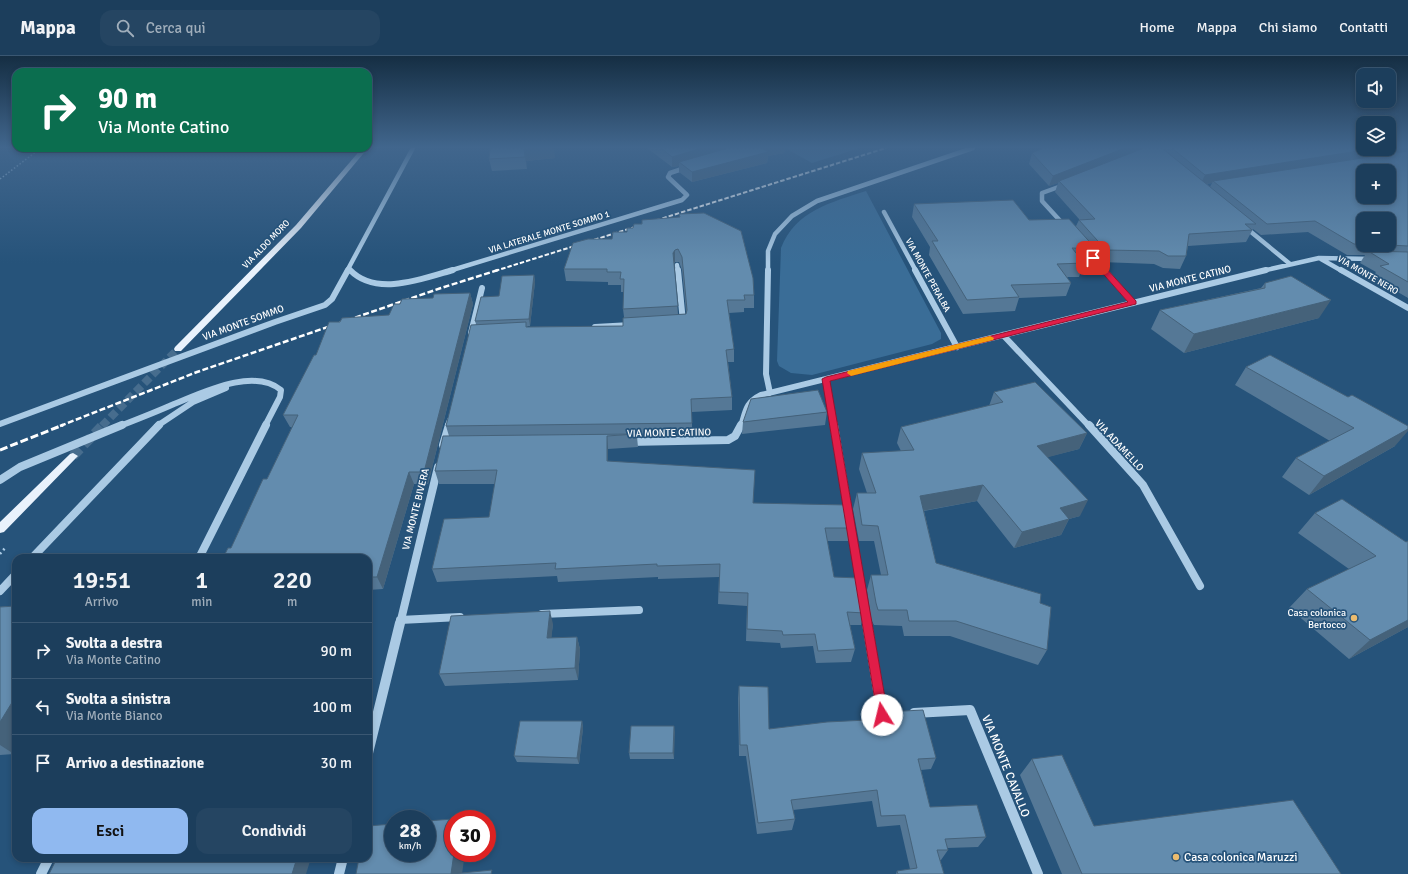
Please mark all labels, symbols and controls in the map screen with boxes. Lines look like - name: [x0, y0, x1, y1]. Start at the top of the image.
- search box: [100, 10, 380, 46]
- text: Mappa: [20, 16, 76, 40]
- icon: search: [114, 17, 136, 39]
- text: Cerca qui: [146, 19, 206, 37]
- text: Home: [1140, 19, 1174, 36]
- text: Mappa: [1196, 19, 1237, 36]
- text: Chi siamo: [1259, 19, 1317, 36]
- text: Contatti: [1339, 19, 1388, 36]
- map controls: [1356, 68, 1396, 252]
- button: sound: [1356, 68, 1396, 108]
- text: 90 m: [98, 82, 157, 116]
- icon: right: [32, 84, 84, 136]
- text: Via Monte Catino: [98, 116, 229, 138]
- button: layers: [1356, 116, 1396, 156]
- button: +: [1356, 164, 1396, 204]
- street label: VIA LATERALE MONTE SOMMO 1: [487, 209, 611, 256]
- button: −: [1356, 212, 1396, 252]
- street label: VIA ALDO MORO: [240, 218, 292, 271]
- street label: VIA MONTE PERALBA: [903, 236, 953, 315]
- pin: [1076, 241, 1110, 275]
- icon: arrive: [1082, 247, 1104, 269]
- street label: VIA MONTE NERO: [1335, 254, 1400, 297]
- street label: VIA MONTE CATINO: [1148, 263, 1233, 295]
- street label: VIA MONTE SOMMO: [201, 302, 286, 343]
- street label: VIA ADAMELLO: [1092, 417, 1146, 474]
- street label: VIA MONTE CATINO: [627, 426, 712, 440]
- street label: VIA MONTE BIVERA: [400, 467, 432, 551]
- text: 19:51: [72, 565, 131, 595]
- text: 1: [195, 565, 208, 595]
- text: 220: [273, 565, 312, 595]
- text: Arrivo: [85, 594, 119, 610]
- text: min: [191, 594, 212, 610]
- text: m: [287, 594, 297, 610]
- place label: Casa colonica Bertocco: [1287, 607, 1346, 631]
- marker: Casa colonica Bertocco: [1349, 613, 1359, 623]
- text: Svolta a destra: [66, 634, 162, 652]
- icon: right: [32, 640, 54, 662]
- text: 90 m: [321, 642, 352, 660]
- text: Via Monte Catino: [66, 652, 161, 668]
- text: Svolta a sinistra: [66, 690, 171, 708]
- position arrow: [861, 694, 903, 736]
- icon: left: [32, 696, 54, 718]
- text: 100 m: [312, 698, 352, 716]
- text: Via Monte Bianco: [66, 708, 162, 724]
- street label: VIA MONTE CAVALLO: [978, 713, 1033, 820]
- icon: arrive: [32, 752, 54, 774]
- text: Arrivo a destinazione: [66, 754, 204, 772]
- text: 30 m: [321, 754, 352, 772]
- button: Esci: [32, 808, 188, 854]
- button: Condividi: [196, 808, 352, 854]
- speed limit sign: 30: [444, 810, 496, 862]
- text: 28: [399, 818, 421, 843]
- text: km/h: [399, 840, 421, 852]
- place label: Casa colonica Maruzzi: [1184, 850, 1298, 865]
- marker: Casa colonica Maruzzi: [1171, 852, 1181, 862]

